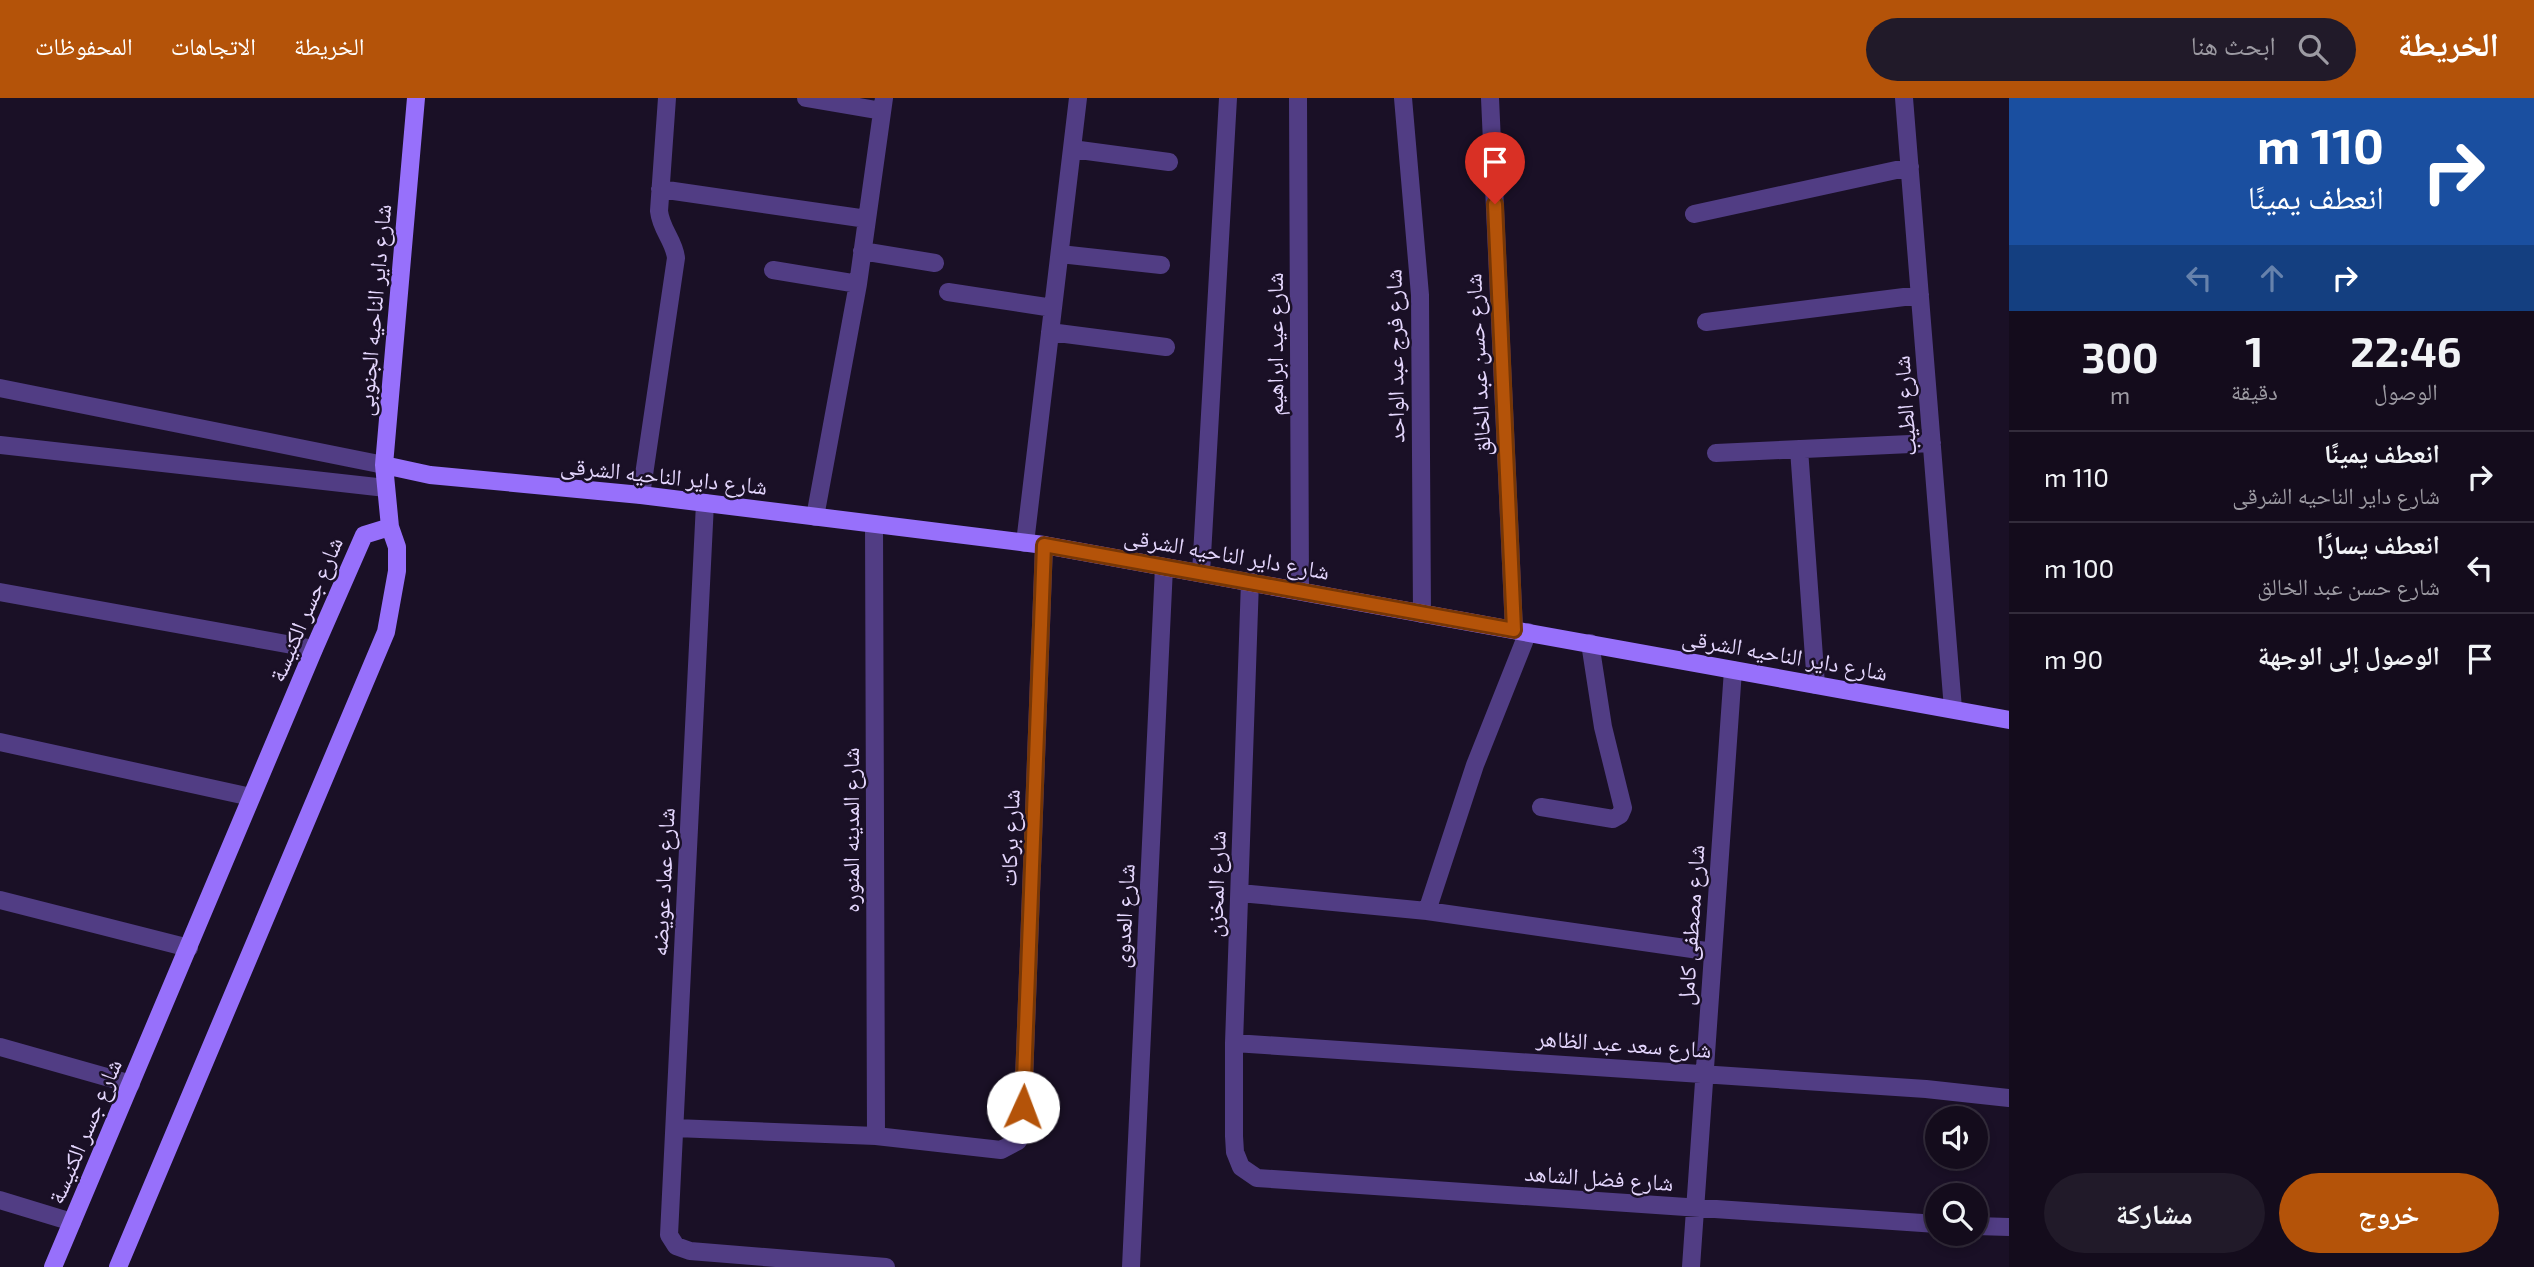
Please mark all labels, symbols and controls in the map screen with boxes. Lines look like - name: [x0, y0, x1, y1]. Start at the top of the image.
- search box: [1866, 18, 2356, 81]
- text: الخريطة: [2398, 23, 2499, 63]
- text: ابحث هنا: [2191, 29, 2276, 60]
- icon: search: [2294, 30, 2332, 68]
- text: المحفوظات: [35, 31, 133, 60]
- text: الاتجاهات: [171, 31, 256, 60]
- text: الخريطة: [294, 31, 365, 60]
- text: 110 m: [2257, 115, 2384, 174]
- icon: right: [2408, 126, 2499, 217]
- pin: [1465, 132, 1525, 204]
- icon: arrive: [1476, 143, 1514, 181]
- text: انعطف يمينًا: [2248, 177, 2384, 215]
- street label: شارع داير الناحيه الجنوبى: [350, 203, 398, 417]
- icon: left: [2180, 259, 2218, 297]
- icon: ahead: [2253, 259, 2291, 297]
- icon: right: [2326, 259, 2364, 297]
- street label: شارع فرج عبد الواحد: [1378, 269, 1412, 443]
- street label: شارع عيد ابراهيم: [1260, 272, 1291, 416]
- street label: شارع حسن عبد الخالق: [1458, 273, 1498, 457]
- text: 1: [2245, 325, 2263, 375]
- text: 22:46: [2350, 325, 2461, 375]
- text: 300: [2082, 331, 2158, 381]
- street label: شارع الطيب: [1887, 355, 1923, 457]
- text: دقيقة: [2231, 377, 2278, 405]
- text: الوصول: [2374, 377, 2438, 405]
- text: m: [2110, 381, 2130, 409]
- text: انعطف يمينًا: [2324, 437, 2440, 468]
- street label: شارع داير الناحيه الشرقى: [559, 450, 769, 502]
- icon: right: [2461, 458, 2499, 496]
- text: 110 m: [2044, 461, 2109, 492]
- text: شارع داير الناحيه الشرقى: [2232, 481, 2440, 509]
- street label: شارع داير الناحيه الشرقى: [1122, 521, 1332, 587]
- text: انعطف يسارًا: [2316, 528, 2440, 559]
- street label: شارع جسر الكنيسة: [262, 532, 350, 686]
- icon: left: [2461, 549, 2499, 587]
- text: 100 m: [2044, 552, 2114, 583]
- text: شارع حسن عبد الخالق: [2257, 572, 2440, 600]
- street label: شارع داير الناحيه الشرقى: [1680, 622, 1890, 688]
- text: الوصول إلى الوجهة: [2258, 639, 2440, 670]
- icon: arrive: [2461, 640, 2499, 678]
- text: 90 m: [2044, 643, 2103, 674]
- street label: شارع المدينه المنوره: [836, 747, 866, 913]
- street label: شارع بركات: [993, 789, 1027, 887]
- street label: شارع عماد عويضه: [644, 807, 682, 957]
- street label: شارع المخزن: [1199, 830, 1233, 938]
- street label: شارع مصطفى كامل: [1670, 844, 1712, 1006]
- street label: شارع العدوى: [1106, 863, 1142, 969]
- street label: شارع سعد عبد الظاهر: [1534, 1023, 1713, 1065]
- street label: شارع جسر الكنيسة: [41, 1054, 129, 1208]
- position arrow: [986, 1070, 1060, 1144]
- map controls: [1925, 1106, 1988, 1246]
- button: sound: [1925, 1106, 1988, 1169]
- street label: شارع فضل الشاهد: [1523, 1158, 1674, 1198]
- button: مشاركة: [2044, 1173, 2265, 1253]
- button: خروج: [2279, 1173, 2499, 1253]
- button: search: [1925, 1183, 1988, 1246]

